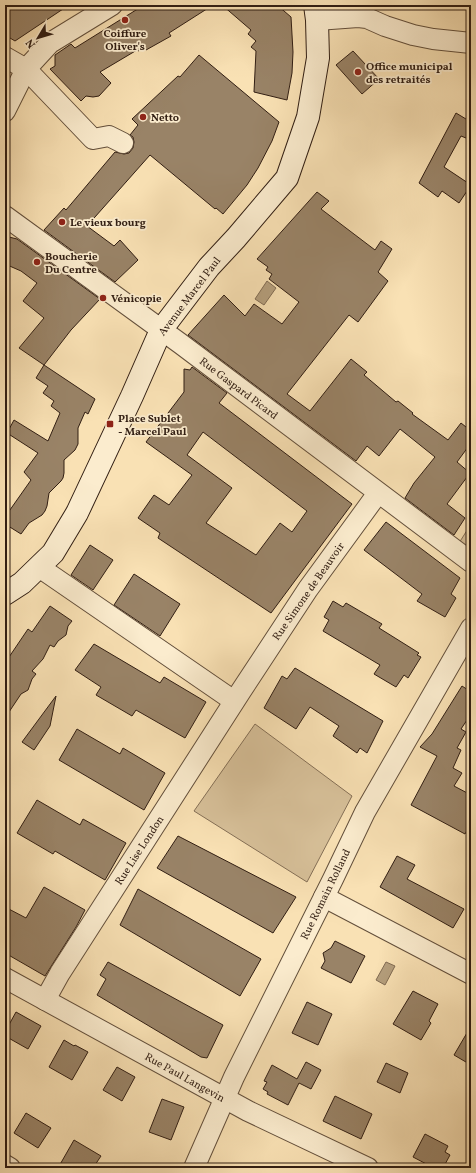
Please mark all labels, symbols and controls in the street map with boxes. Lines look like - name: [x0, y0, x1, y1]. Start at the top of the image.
- marker: Coiffure Oliver's: [120, 15, 130, 25]
- north arrow: [18, 18, 58, 58]
- place label: Coiffure Oliver's: [104, 27, 147, 55]
- text: N: [23, 35, 40, 51]
- place label: Office municipal des retraités: [366, 60, 453, 88]
- marker: Office municipal des retraités: [353, 67, 363, 77]
- place label: Netto: [151, 111, 179, 126]
- marker: Netto: [138, 112, 148, 122]
- place label: Le vieux bourg: [70, 216, 146, 231]
- marker: Le vieux bourg: [57, 217, 67, 227]
- place label: Boucherie Du Centre: [45, 250, 98, 278]
- street label: Avenue Marcel Paul: [155, 254, 225, 340]
- marker: Boucherie Du Centre: [32, 257, 42, 267]
- place label: Vénicopie: [111, 292, 162, 307]
- marker: Vénicopie: [98, 293, 108, 303]
- street label: Rue Gaspard Picard: [196, 355, 281, 424]
- place label: Place Sublet - Marcel Paul: [118, 412, 187, 440]
- marker: Place Sublet - Marcel Paul: [105, 419, 115, 429]
- street label: Rue Simone de Beauvoir: [270, 539, 349, 644]
- street label: Rue Lise London: [112, 813, 169, 888]
- street label: Rue Romain Rolland: [298, 847, 355, 943]
- street label: Rue Paul Langevin: [142, 1050, 227, 1107]

